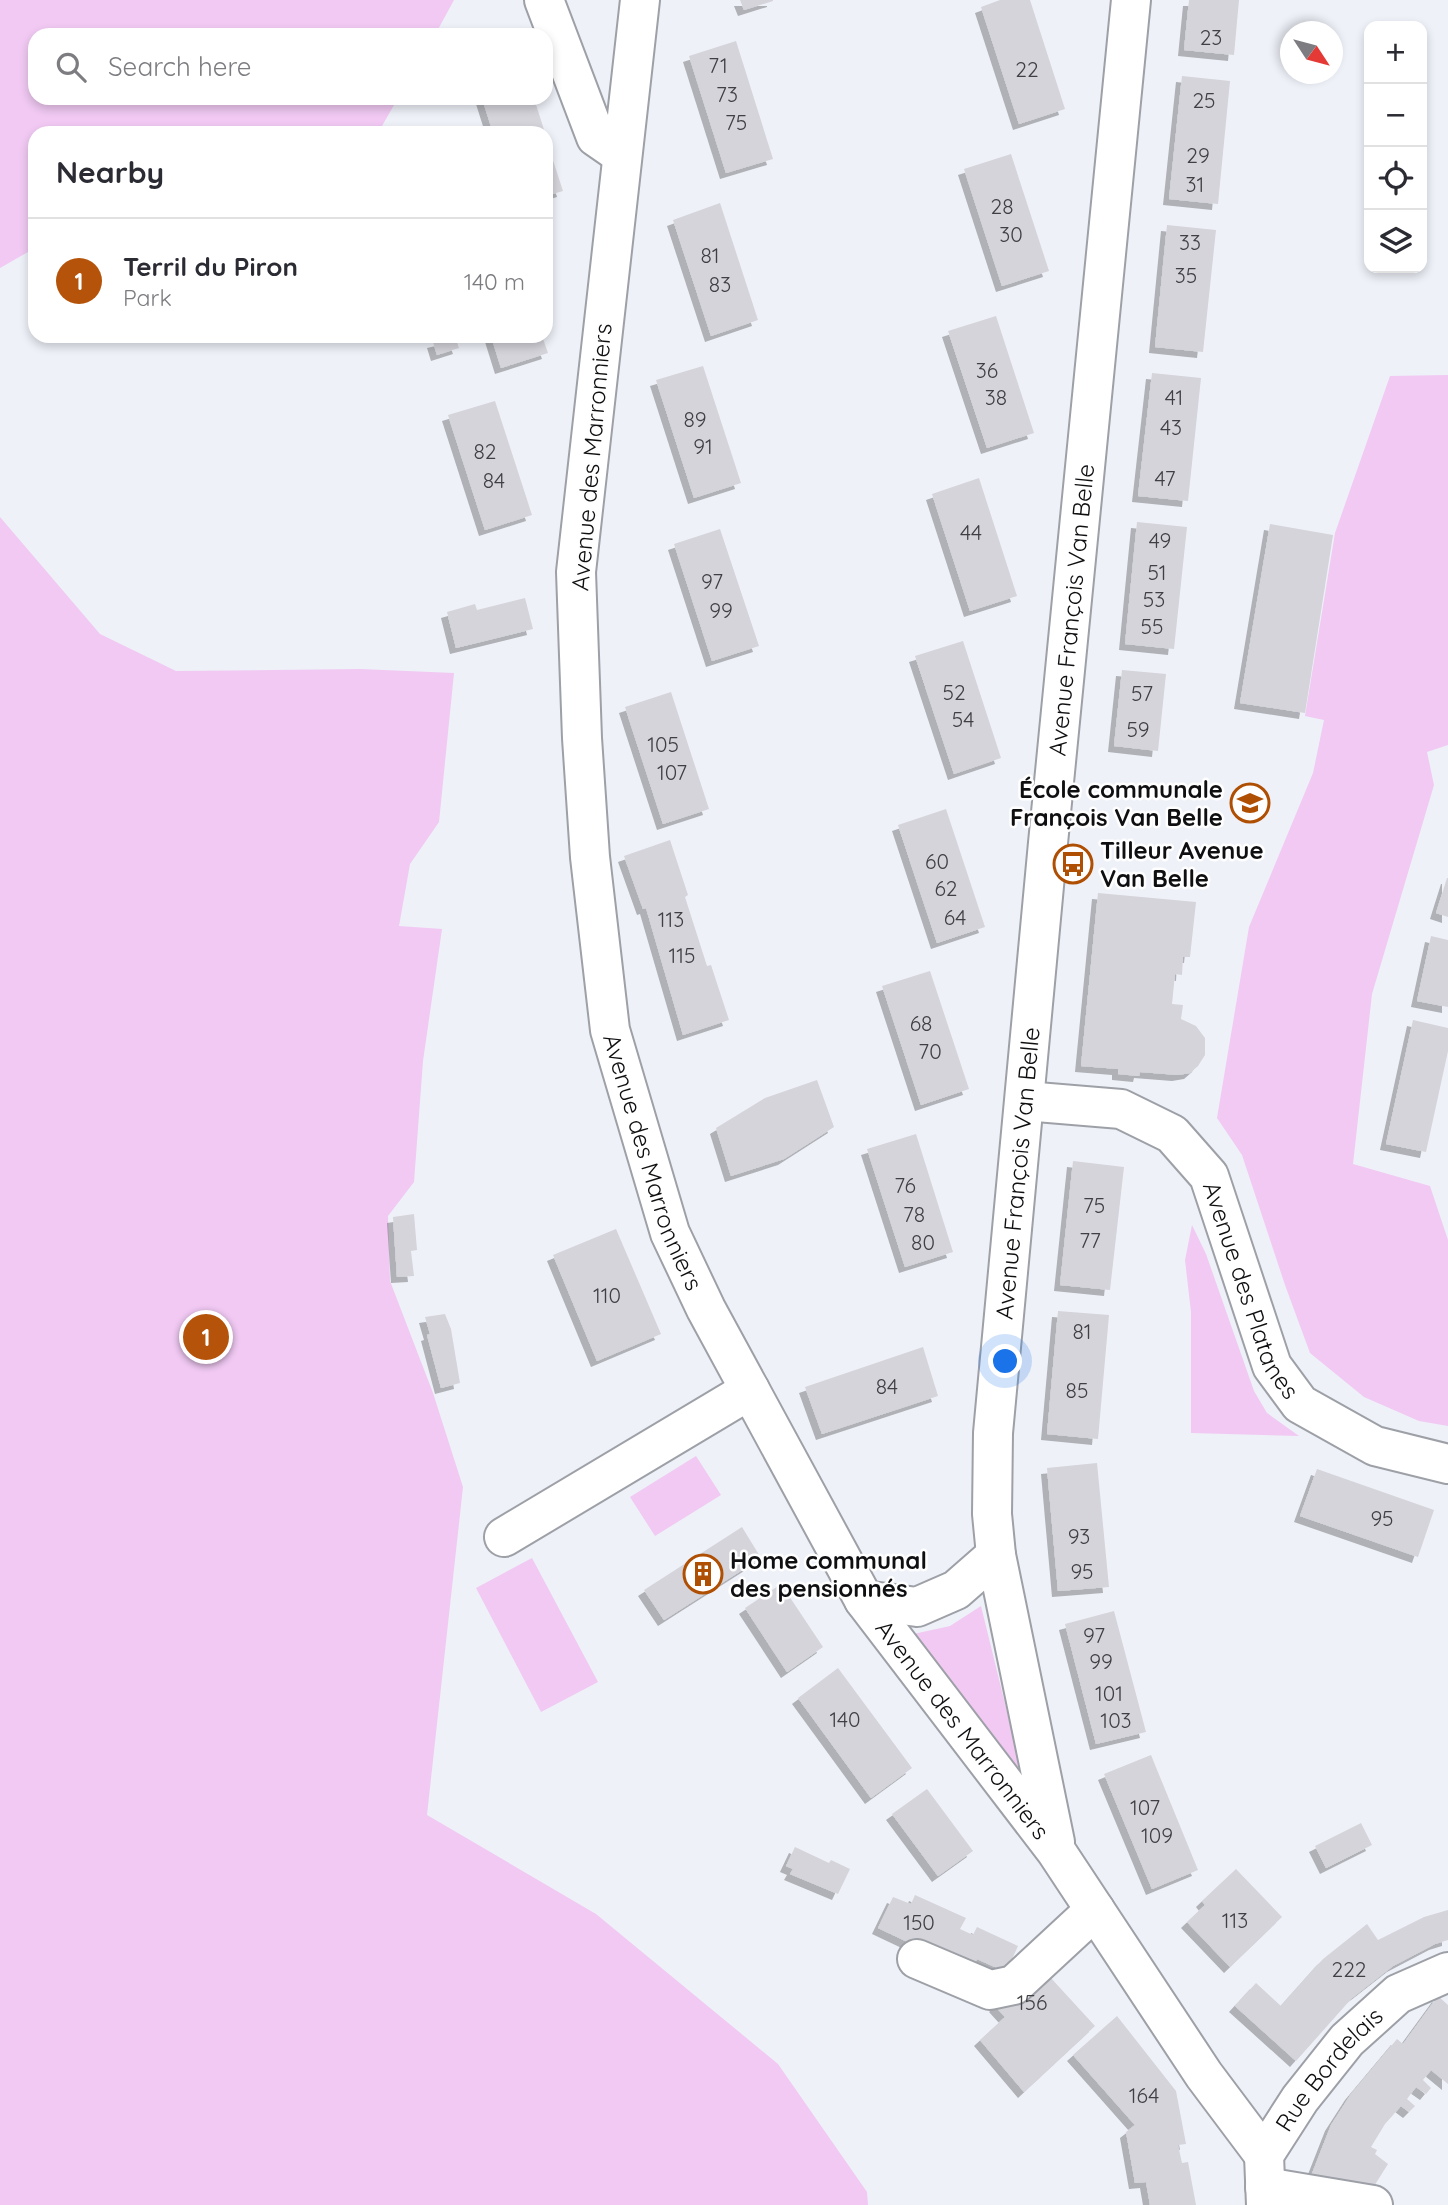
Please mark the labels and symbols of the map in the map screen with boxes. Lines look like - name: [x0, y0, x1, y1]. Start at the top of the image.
- north arrow: [1280, 21, 1343, 84]
- house number: 23: [1200, 24, 1222, 50]
- house number: 71: [708, 52, 728, 78]
- house number: 22: [1015, 56, 1039, 82]
- house number: 73: [716, 81, 738, 107]
- house number: 25: [1192, 87, 1216, 113]
- house number: 75: [725, 109, 747, 135]
- house number: 29: [1186, 142, 1210, 168]
- house number: 31: [1186, 171, 1204, 197]
- house number: 28: [991, 193, 1013, 219]
- house number: 30: [999, 221, 1023, 247]
- house number: 33: [1179, 229, 1201, 255]
- house number: 81: [700, 242, 720, 268]
- house number: 35: [1175, 262, 1197, 288]
- house number: 83: [709, 271, 731, 297]
- street label: Avenue des Marronniers: [564, 322, 618, 592]
- house number: 36: [976, 357, 998, 383]
- house number: 38: [985, 384, 1007, 410]
- house number: 41: [1165, 384, 1183, 410]
- house number: 89: [683, 406, 707, 432]
- house number: 43: [1160, 414, 1182, 440]
- house number: 91: [693, 433, 713, 459]
- house number: 82: [474, 438, 496, 464]
- street label: Avenue François Van Belle: [1042, 462, 1100, 757]
- house number: 47: [1154, 465, 1176, 491]
- house number: 84: [483, 467, 505, 493]
- house number: 44: [960, 519, 982, 545]
- house number: 49: [1149, 527, 1171, 553]
- house number: 51: [1147, 559, 1167, 585]
- house number: 97: [701, 568, 723, 594]
- house number: 53: [1143, 586, 1165, 612]
- house number: 99: [709, 597, 733, 623]
- house number: 55: [1141, 613, 1163, 639]
- house number: 52: [942, 679, 966, 705]
- house number: 57: [1131, 680, 1153, 706]
- house number: 54: [952, 706, 974, 732]
- house number: 59: [1126, 716, 1150, 742]
- house number: 105: [647, 731, 679, 757]
- house number: 107: [657, 759, 687, 785]
- place label: École communale François Van Belle: [1010, 774, 1223, 832]
- school or university icon: École communale François Van Belle: [1229, 782, 1271, 824]
- place label: Tilleur Avenue Van Belle: [1100, 835, 1264, 893]
- bus stop icon: Tilleur Avenue Van Belle: [1052, 843, 1094, 885]
- house number: 60: [925, 848, 949, 874]
- house number: 62: [935, 875, 957, 901]
- house number: 64: [944, 904, 966, 930]
- house number: 113: [658, 906, 684, 932]
- house number: 115: [669, 942, 696, 968]
- house number: 68: [910, 1010, 932, 1036]
- street label: Avenue François Van Belle: [989, 1026, 1046, 1321]
- street label: Avenue des Marronniers: [597, 1030, 710, 1295]
- house number: 70: [918, 1038, 942, 1064]
- house number: 76: [894, 1172, 916, 1198]
- street label: Avenue des Platanes: [1197, 1178, 1306, 1405]
- house number: 75: [1083, 1192, 1105, 1218]
- house number: 78: [903, 1201, 925, 1227]
- house number: 77: [1079, 1227, 1101, 1253]
- house number: 80: [911, 1229, 935, 1255]
- house number: 110: [593, 1282, 621, 1308]
- pin: 1: [183, 1311, 229, 1363]
- house number: 81: [1072, 1318, 1092, 1344]
- your location: [988, 1344, 1022, 1378]
- house number: 84: [876, 1373, 898, 1399]
- house number: 85: [1066, 1377, 1088, 1403]
- house number: 95: [1370, 1505, 1394, 1531]
- house number: 93: [1068, 1523, 1090, 1549]
- place label: Home communal des pensionnés: [730, 1545, 927, 1603]
- building icon: Home communal des pensionnés: [682, 1553, 724, 1595]
- house number: 95: [1070, 1558, 1094, 1584]
- street label: Avenue des Marronniers: [870, 1614, 1056, 1845]
- house number: 97: [1083, 1622, 1105, 1648]
- house number: 99: [1089, 1648, 1113, 1674]
- house number: 101: [1095, 1680, 1123, 1706]
- house number: 140: [829, 1706, 861, 1732]
- house number: 103: [1100, 1707, 1132, 1733]
- house number: 107: [1130, 1794, 1160, 1820]
- house number: 109: [1141, 1822, 1173, 1848]
- house number: 113: [1222, 1907, 1248, 1933]
- house number: 150: [903, 1909, 935, 1935]
- house number: 222: [1332, 1956, 1366, 1982]
- house number: 156: [1017, 1989, 1047, 2015]
- street label: Rue Bordelais: [1268, 2000, 1389, 2137]
- house number: 164: [1129, 2082, 1159, 2108]

